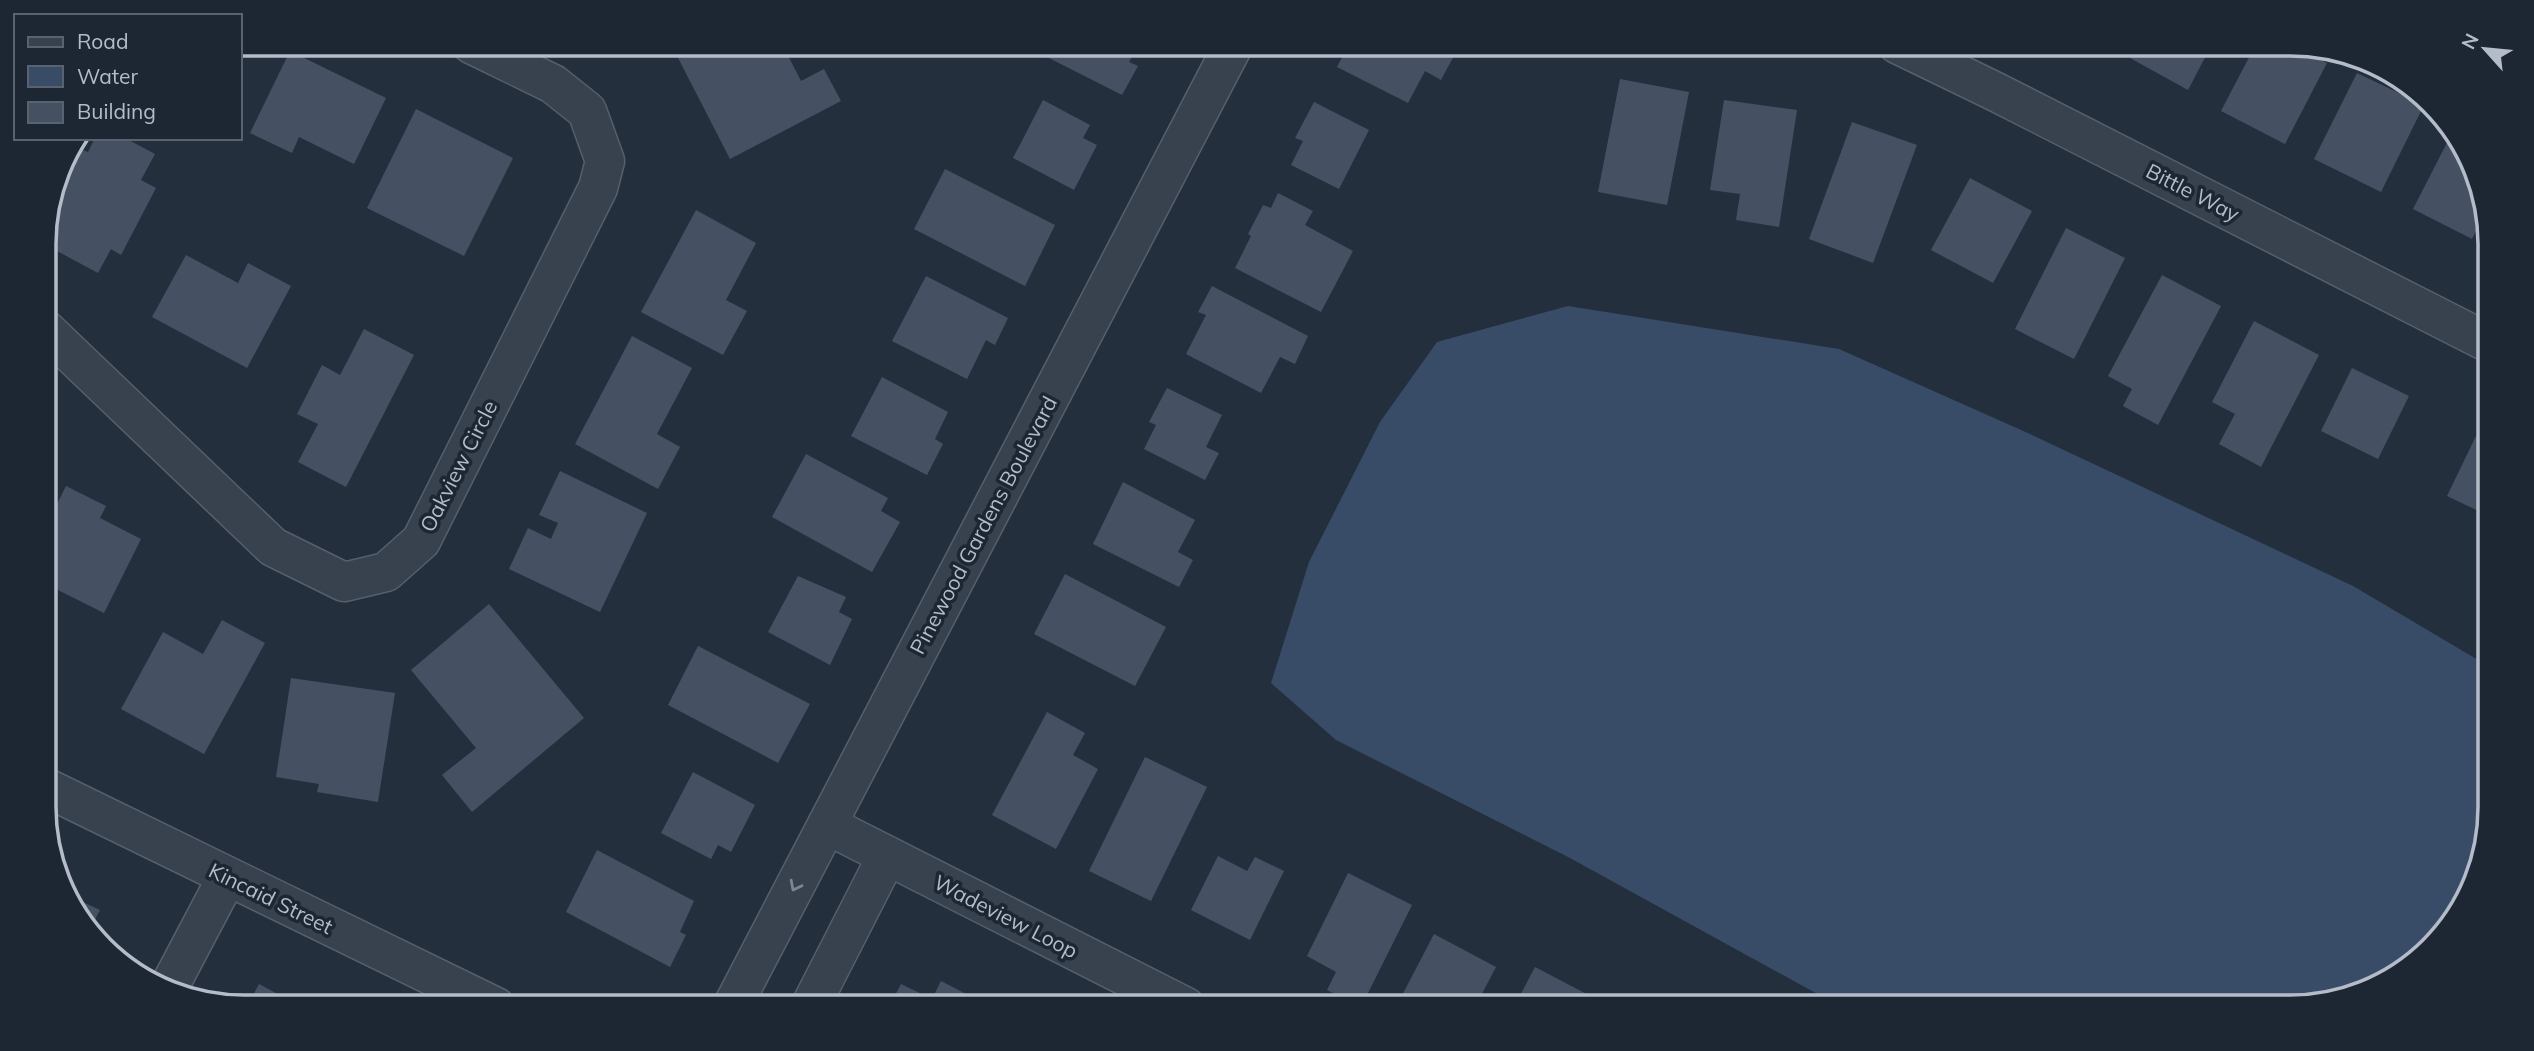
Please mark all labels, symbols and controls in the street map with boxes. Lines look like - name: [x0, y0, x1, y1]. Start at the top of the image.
- legend: [14, 14, 242, 140]
- north arrow: [2450, 14, 2520, 84]
- text: Road: [77, 28, 128, 54]
- text: N: [2456, 29, 2484, 53]
- text: Water: [77, 63, 138, 89]
- text: Building: [77, 98, 156, 124]
- street label: Bittle Way: [2142, 157, 2244, 227]
- street label: Pinewood Gardens Boulevard: [904, 392, 1062, 658]
- street label: Oakview Circle: [414, 396, 502, 536]
- street label: Kincaid Street: [205, 857, 337, 939]
- street label: Wadeview Loop: [930, 869, 1082, 963]
- one-way arrow: [790, 879, 804, 891]

